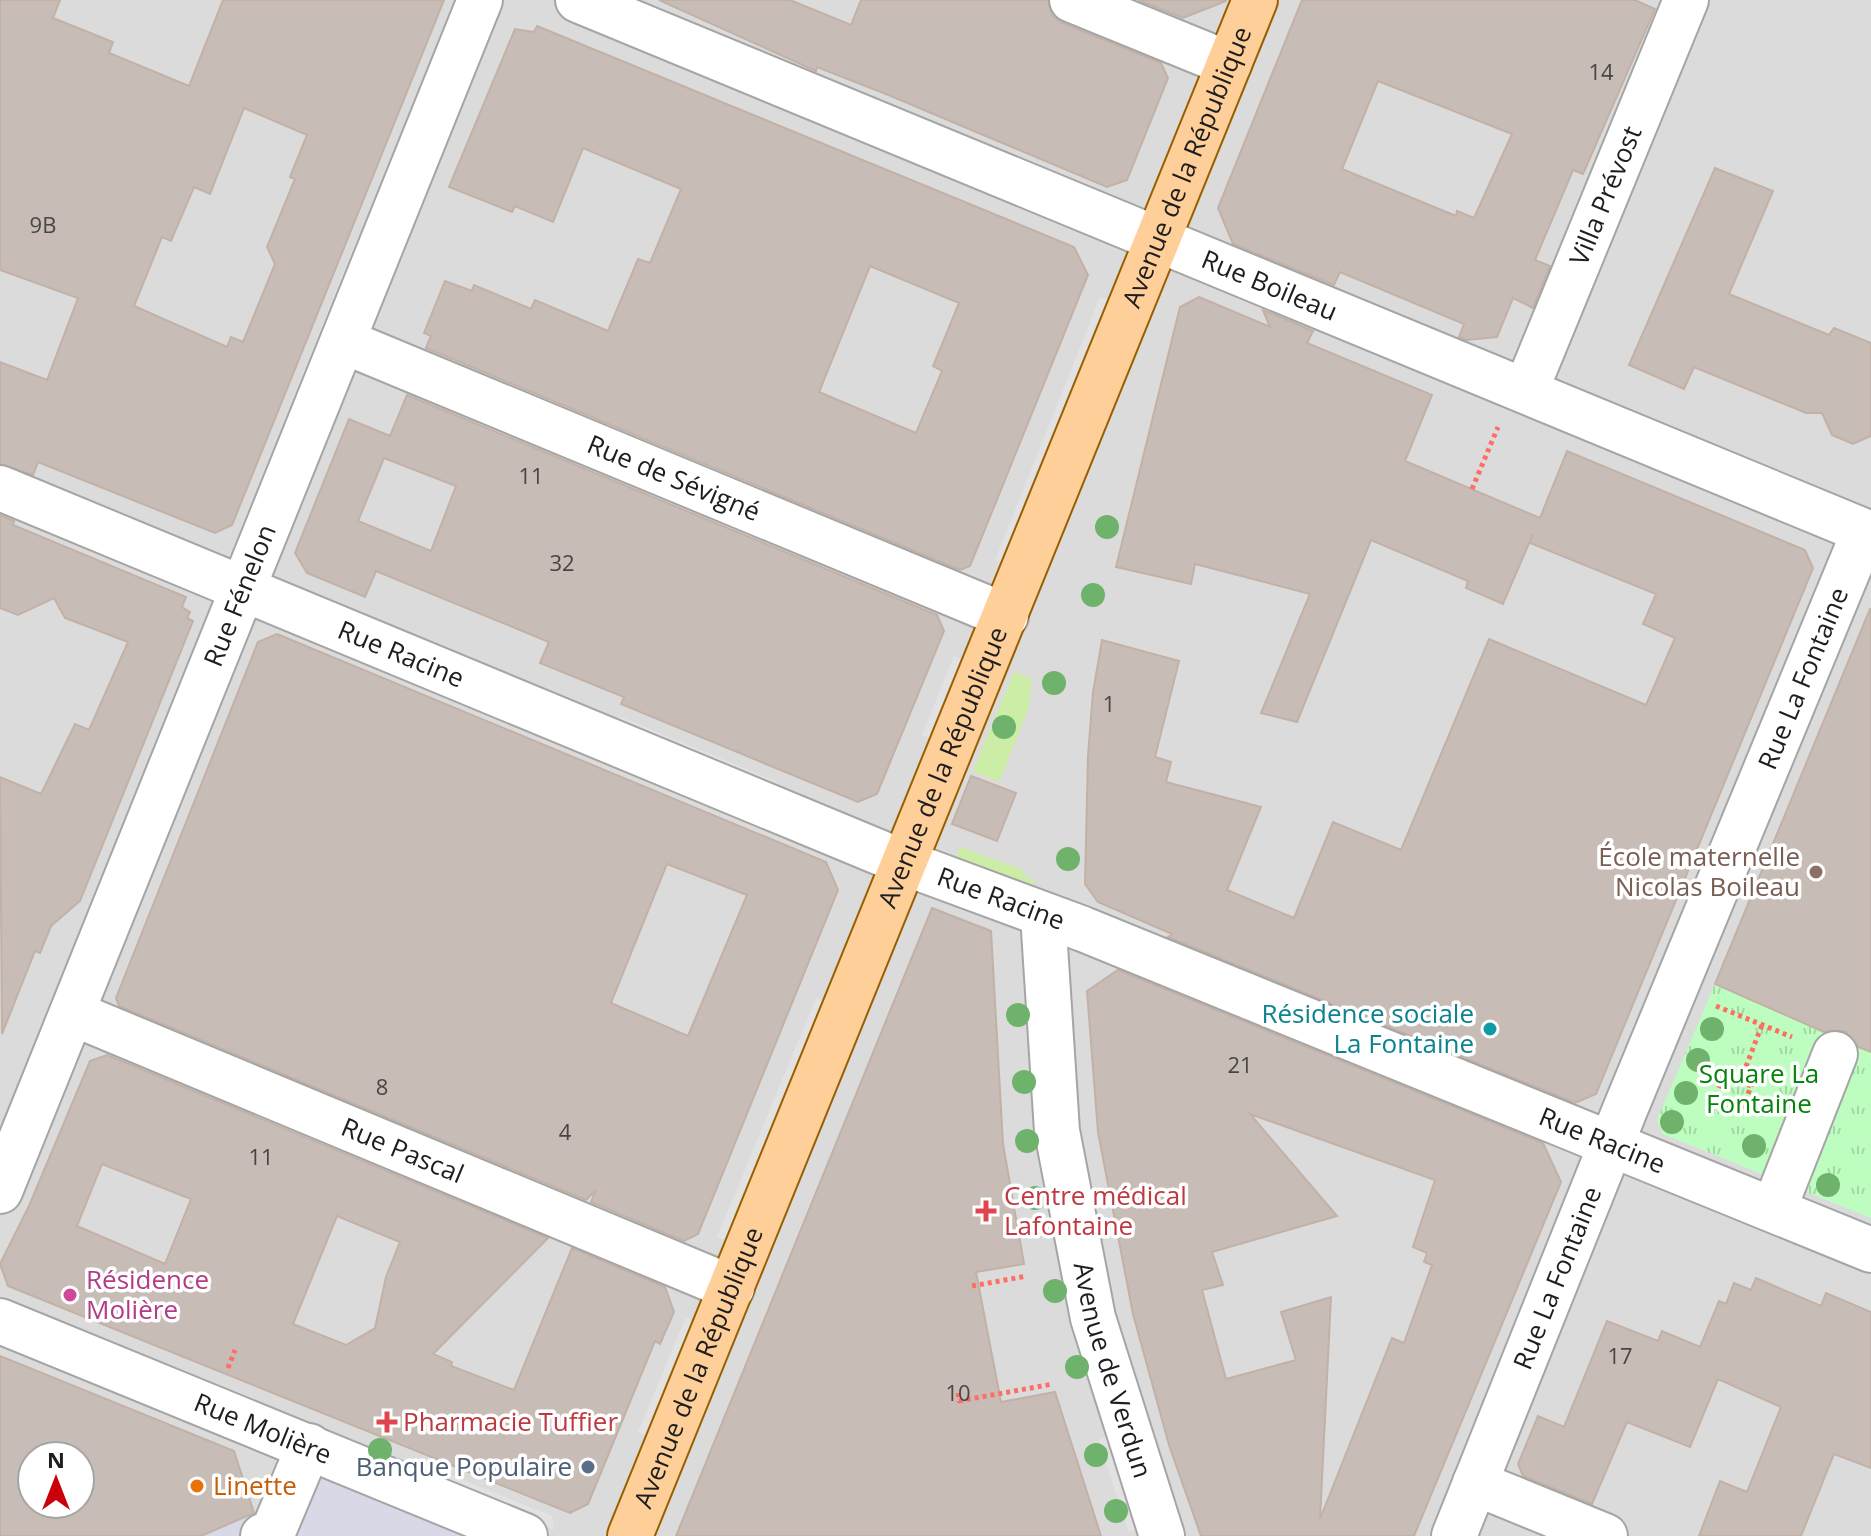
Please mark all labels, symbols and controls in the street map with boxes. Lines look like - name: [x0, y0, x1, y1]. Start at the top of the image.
- street label: Avenue de la République: [1113, 21, 1259, 313]
- house number: 14: [1588, 56, 1614, 86]
- street label: Villa Prévost: [1560, 120, 1649, 270]
- house number: 9B: [30, 209, 56, 239]
- street label: Rue Boileau: [1196, 240, 1343, 329]
- street label: Rue de Sévigné: [582, 425, 766, 529]
- house number: 11: [518, 460, 544, 490]
- street label: Rue Fénelon: [194, 519, 284, 672]
- house number: 32: [549, 547, 575, 577]
- street label: Rue La Fontaine: [1749, 582, 1856, 775]
- street label: Rue Racine: [333, 611, 470, 695]
- street label: Avenue de la République: [869, 621, 1015, 913]
- house number: 1: [1103, 688, 1115, 718]
- place label: École maternelle Nicolas Boileau: [1598, 838, 1800, 904]
- street label: Rue Racine: [933, 858, 1070, 938]
- marker: École maternelle Nicolas Boileau: [1807, 863, 1825, 881]
- place label: Résidence sociale La Fontaine: [1261, 995, 1474, 1061]
- marker: Résidence sociale La Fontaine: [1481, 1020, 1499, 1038]
- house number: 21: [1227, 1049, 1253, 1079]
- park label: Square La Fontaine: [1699, 1055, 1819, 1121]
- house number: 8: [376, 1071, 388, 1101]
- street label: Rue Racine: [1534, 1098, 1671, 1181]
- street label: Rue Pascal: [336, 1108, 469, 1191]
- house number: 4: [559, 1116, 572, 1146]
- house number: 11: [248, 1141, 274, 1171]
- place label: Centre médical Lafontaine: [1004, 1177, 1187, 1243]
- street label: Rue La Fontaine: [1504, 1181, 1609, 1374]
- marker: Centre médical Lafontaine: [975, 1200, 997, 1222]
- street label: Avenue de la République: [624, 1221, 771, 1513]
- street label: Avenue de Verdun: [1066, 1259, 1161, 1482]
- place label: Résidence Molière: [86, 1261, 209, 1327]
- marker: Résidence Molière: [61, 1286, 79, 1304]
- house number: 17: [1607, 1340, 1633, 1370]
- house number: 10: [945, 1377, 971, 1407]
- street label: Rue Molière: [189, 1383, 337, 1472]
- place label: Pharmacie Tuffier: [403, 1403, 618, 1439]
- marker: Pharmacie Tuffier: [378, 1413, 396, 1431]
- north arrow: [16, 1440, 96, 1520]
- text: N: [47, 1444, 65, 1474]
- place label: Banque Populaire: [356, 1448, 572, 1484]
- marker: Banque Populaire: [579, 1458, 597, 1476]
- place label: Linette: [213, 1467, 297, 1503]
- marker: Linette: [188, 1477, 206, 1495]

